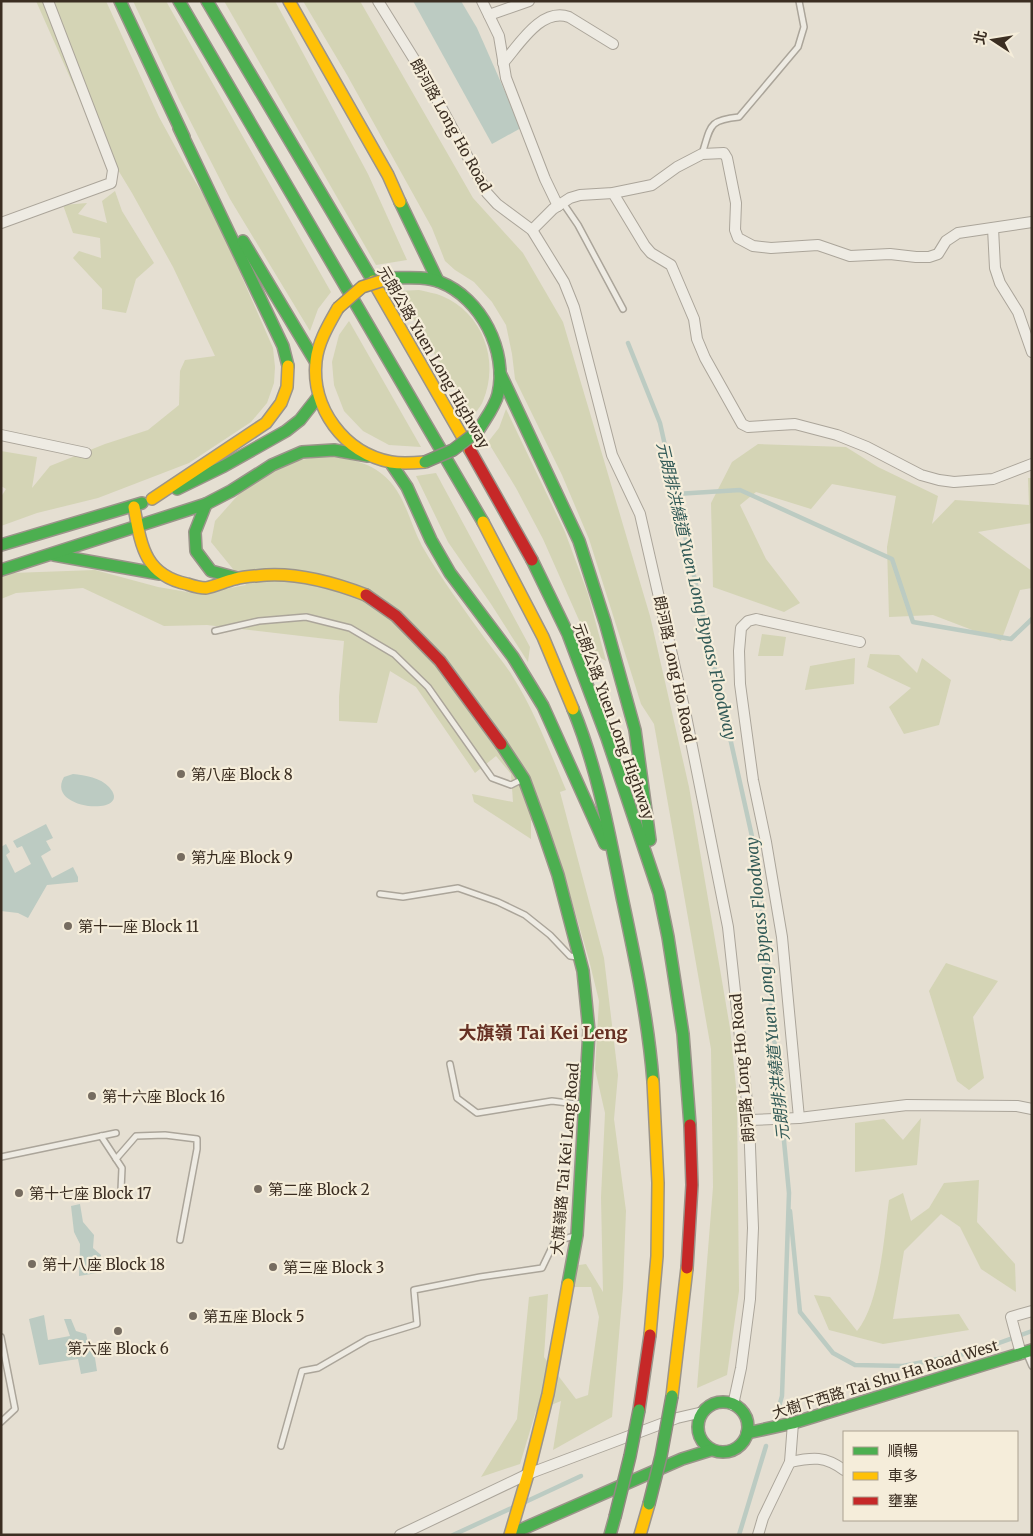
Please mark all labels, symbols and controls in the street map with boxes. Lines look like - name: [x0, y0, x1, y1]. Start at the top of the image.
- north arrow: [968, 15, 1018, 65]
- text: 北: [970, 29, 991, 46]
- street label: 朗河路 Long Ho Road: [406, 55, 496, 195]
- street label: 元朗公路 Yuen Long Highway: [374, 262, 494, 452]
- water label: 元朗排洪繞道 Yuen Long Bypass Floodway: [653, 440, 741, 742]
- street label: 朗河路 Long Ho Road: [650, 594, 700, 744]
- street label: 元朗公路 Yuen Long Highway: [570, 620, 659, 822]
- place label: 第八座 Block 8: [191, 765, 293, 784]
- marker: 第八座 Block 8: [175, 768, 187, 780]
- water label: 元朗排洪繞道 Yuen Long Bypass Floodway: [741, 836, 793, 1142]
- place label: 第九座 Block 9: [191, 848, 293, 867]
- marker: 第九座 Block 9: [175, 851, 187, 863]
- place label: 第十一座 Block 11: [78, 917, 199, 936]
- marker: 第十一座 Block 11: [62, 920, 74, 932]
- street label: 朗河路 Long Ho Road: [726, 993, 758, 1143]
- district label: 大旗嶺 Tai Kei Leng: [458, 1021, 628, 1044]
- street label: 大旗嶺路 Tai Kei Leng Road: [547, 1062, 583, 1256]
- place label: 第十六座 Block 16: [102, 1087, 225, 1106]
- marker: 第十六座 Block 16: [86, 1090, 98, 1102]
- place label: 第二座 Block 2: [268, 1180, 370, 1199]
- marker: 第二座 Block 2: [252, 1183, 264, 1195]
- place label: 第十七座 Block 17: [29, 1184, 152, 1203]
- marker: 第十七座 Block 17: [13, 1187, 25, 1199]
- place label: 第十八座 Block 18: [42, 1255, 165, 1274]
- marker: 第十八座 Block 18: [26, 1258, 38, 1270]
- place label: 第三座 Block 3: [283, 1258, 384, 1277]
- marker: 第三座 Block 3: [267, 1261, 279, 1273]
- place label: 第五座 Block 5: [203, 1307, 305, 1326]
- marker: 第五座 Block 5: [187, 1310, 199, 1322]
- marker: 第六座 Block 6: [112, 1325, 124, 1337]
- street label: 大樹下西路 Tai Shu Ha Road West: [770, 1335, 1001, 1423]
- place label: 第六座 Block 6: [67, 1339, 169, 1358]
- legend: [843, 1431, 1018, 1521]
- text: 順暢: [888, 1441, 918, 1460]
- text: 車多: [888, 1466, 918, 1485]
- text: 壅塞: [888, 1491, 918, 1510]

